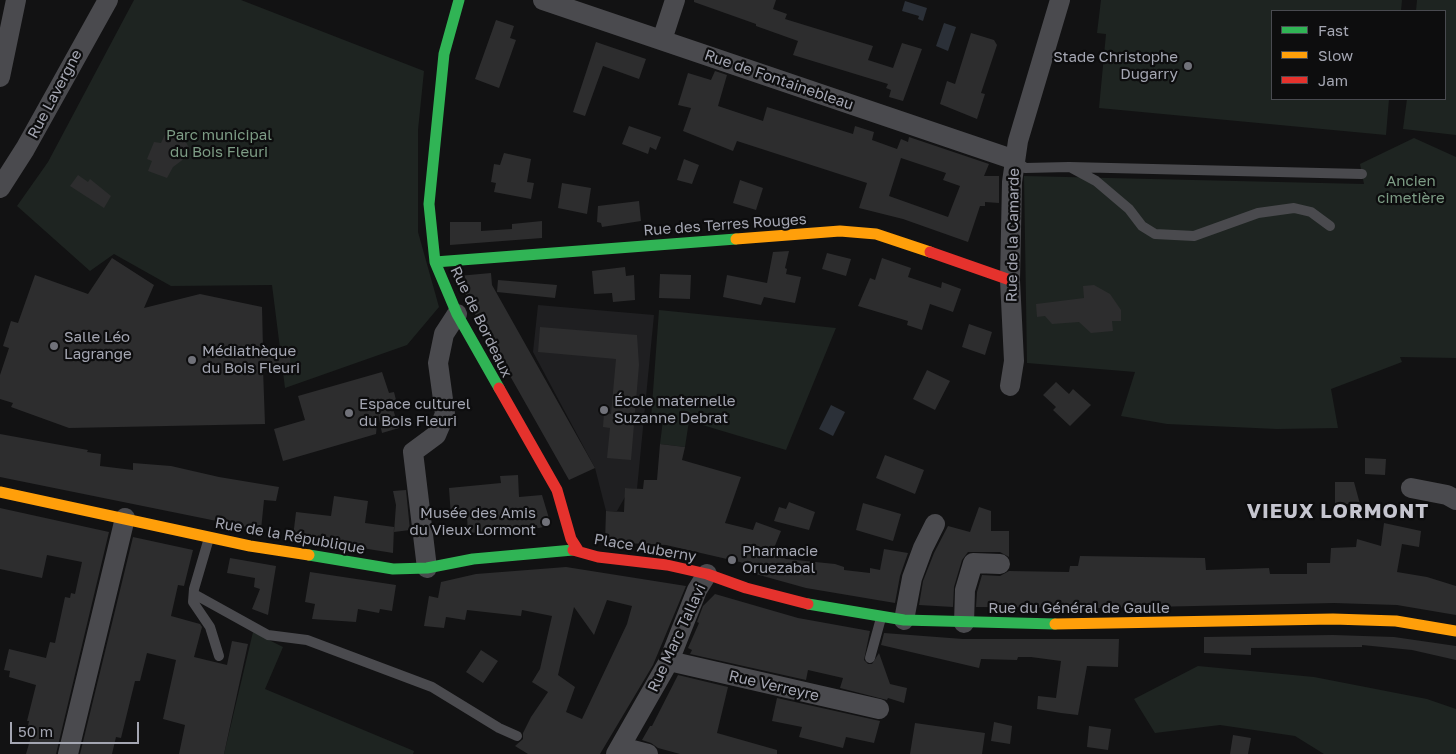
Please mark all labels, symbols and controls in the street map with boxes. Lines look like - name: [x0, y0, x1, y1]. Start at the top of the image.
- legend: [1271, 10, 1446, 100]
- text: Fast: [1318, 21, 1349, 39]
- street label: Rue de Fontainebleau: [702, 46, 856, 114]
- text: Slow: [1318, 46, 1353, 64]
- street label: Rue Lavergne: [24, 47, 86, 141]
- place label: Stade Christophe Dugarry: [1053, 48, 1178, 83]
- marker: Stade Christophe Dugarry: [1182, 60, 1194, 72]
- text: Jam: [1318, 71, 1348, 89]
- park label: Parc municipal du Bois Fleuri: [166, 126, 272, 161]
- street label: Rue de la Camarde: [1003, 168, 1023, 302]
- park label: Ancien cimetière: [1377, 172, 1445, 207]
- street label: Rue des Terres Rouges: [643, 210, 807, 240]
- street label: Rue de Bordeaux: [446, 263, 516, 381]
- place label: Salle Léo Lagrange: [64, 328, 132, 363]
- marker: Salle Léo Lagrange: [48, 340, 60, 352]
- place label: Médiathèque du Bois Fleuri: [202, 342, 300, 377]
- marker: Médiathèque du Bois Fleuri: [186, 354, 198, 366]
- place label: École maternelle Suzanne Debrat: [614, 392, 735, 427]
- place label: Espace culturel du Bois Fleuri: [359, 395, 470, 430]
- marker: École maternelle Suzanne Debrat: [598, 404, 610, 416]
- marker: Espace culturel du Bois Fleuri: [343, 407, 355, 419]
- district label: VIEUX LORMONT: [1245, 500, 1431, 524]
- place label: Musée des Amis du Vieux Lormont: [410, 504, 536, 539]
- street label: Rue de la République: [213, 514, 367, 558]
- marker: Musée des Amis du Vieux Lormont: [540, 516, 552, 528]
- street label: Place Auberny: [592, 530, 698, 566]
- place label: Pharmacie Oruezabal: [742, 542, 818, 577]
- marker: Pharmacie Oruezabal: [726, 554, 738, 566]
- street label: Rue Marc Tallavi: [644, 581, 710, 695]
- street label: Rue du Général de Gaulle: [988, 599, 1170, 617]
- street label: Rue Verreyre: [727, 667, 821, 705]
- scale bar: [12, 712, 141, 744]
- text: 50 m: [18, 722, 53, 740]

